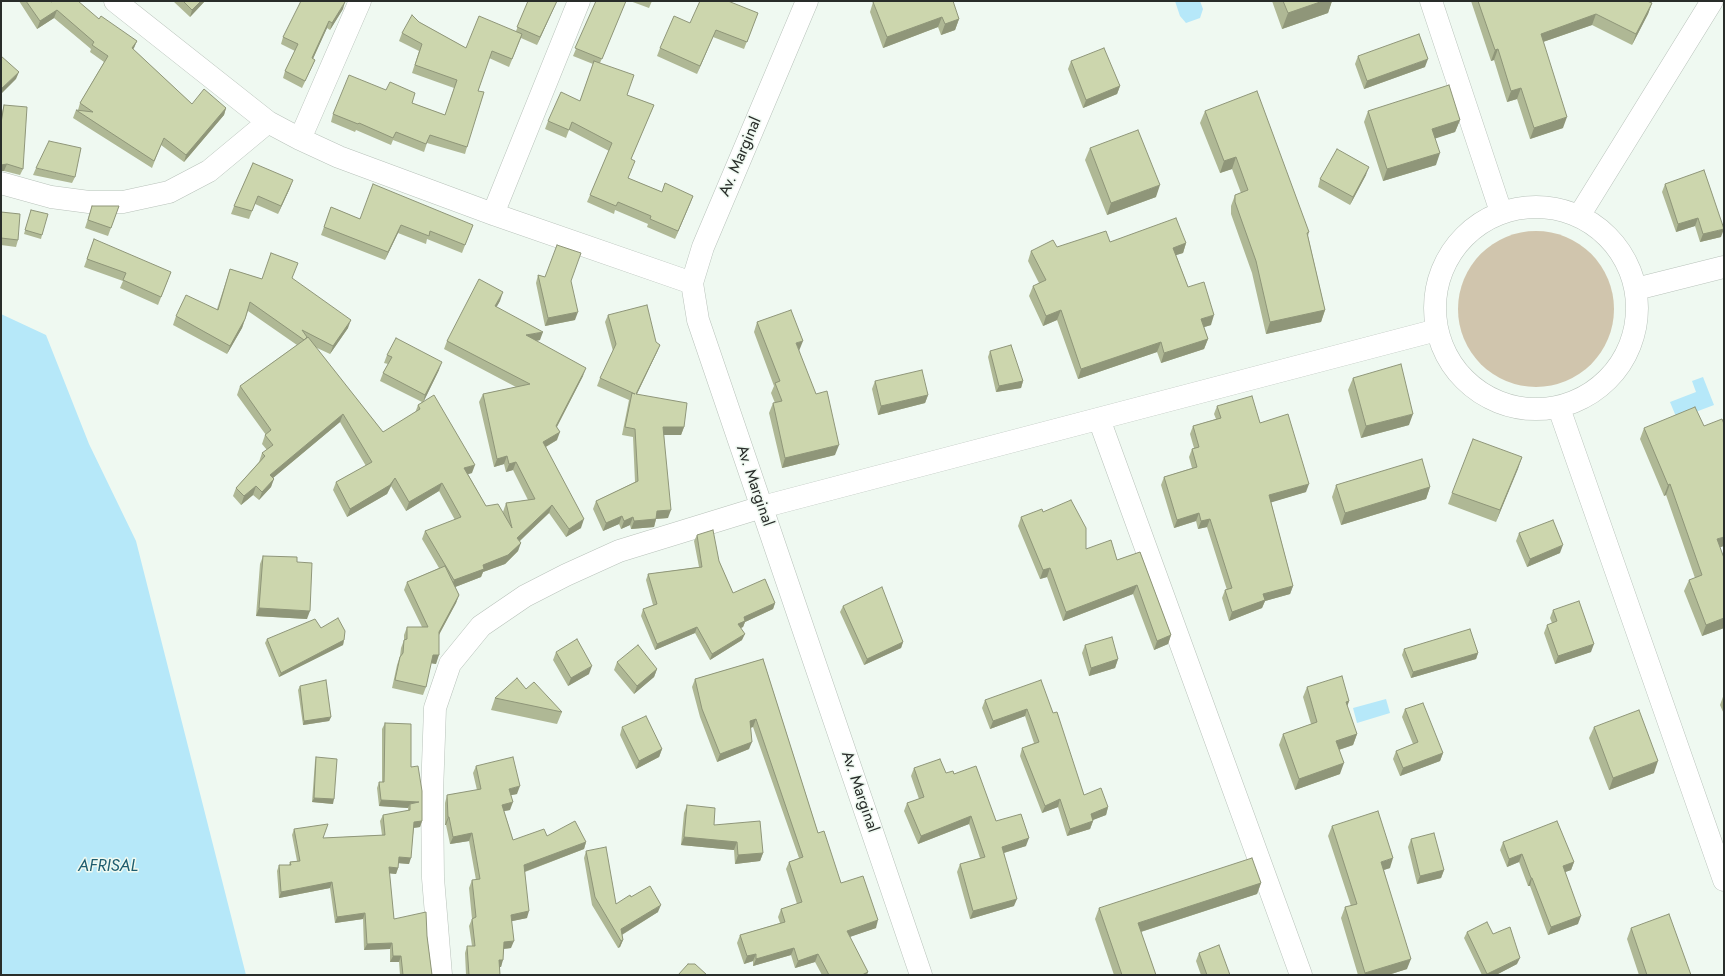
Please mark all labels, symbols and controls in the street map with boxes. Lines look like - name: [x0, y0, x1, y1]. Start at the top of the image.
- street label: Av. Marginal: [716, 114, 766, 200]
- street label: Av. Marginal: [731, 443, 777, 529]
- street label: Av. Marginal: [836, 749, 882, 835]
- water label: AFRISAL: [78, 857, 138, 877]

